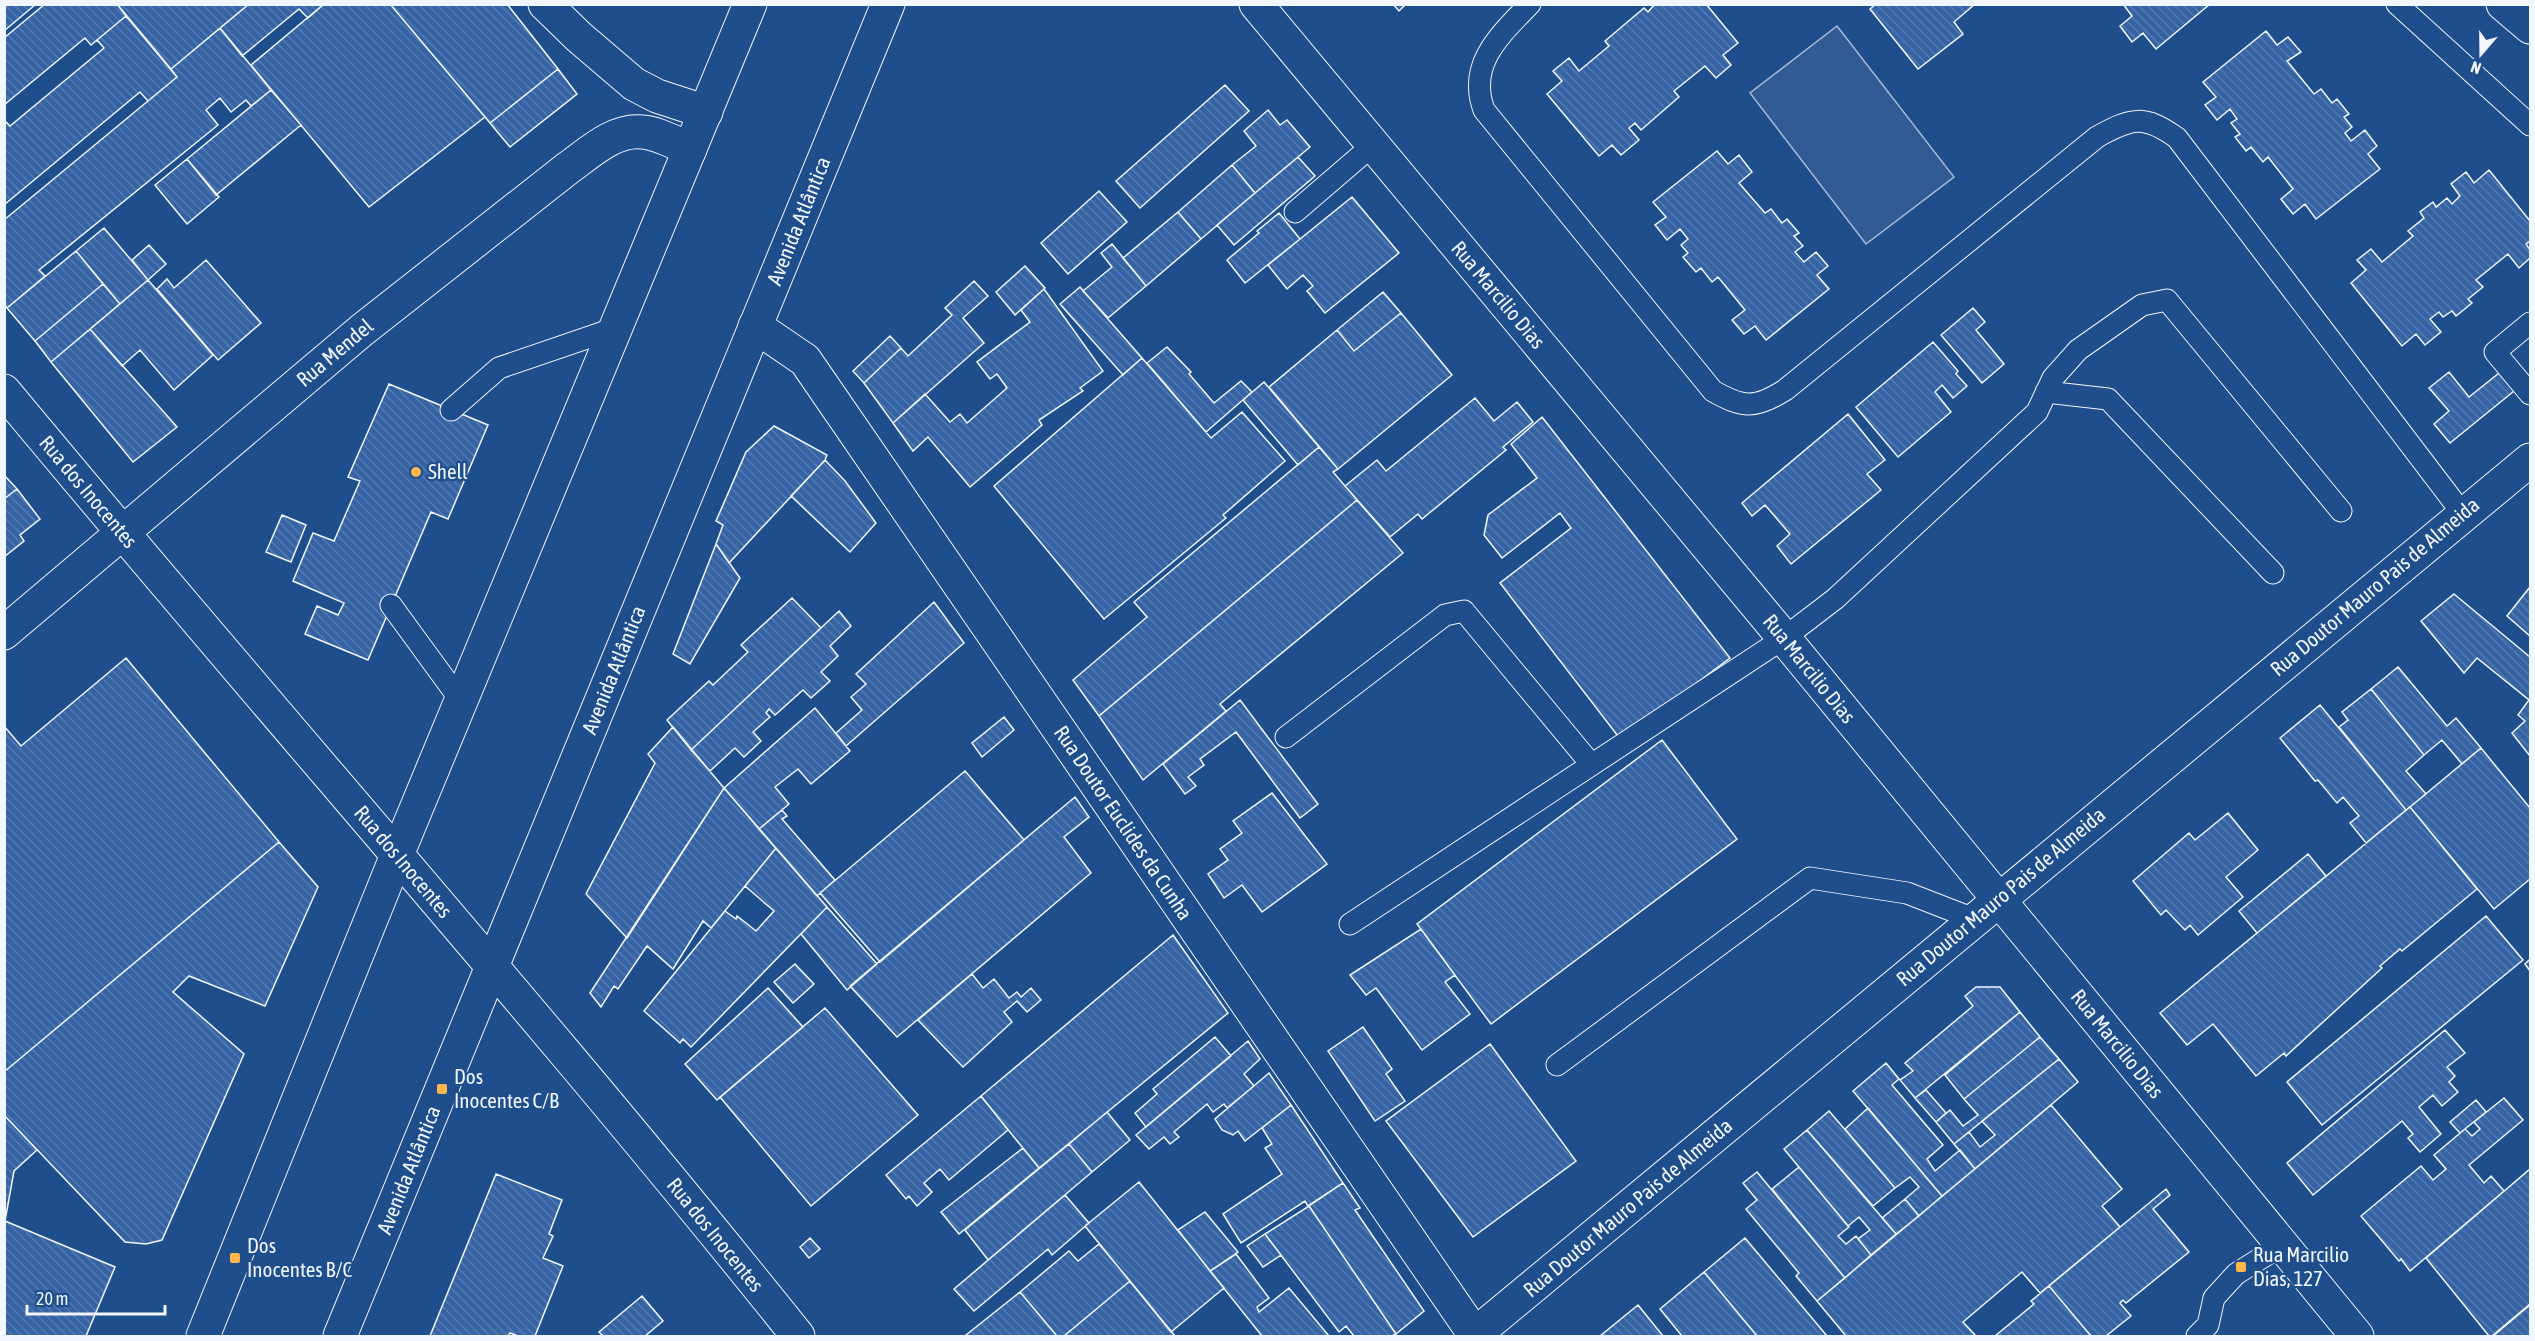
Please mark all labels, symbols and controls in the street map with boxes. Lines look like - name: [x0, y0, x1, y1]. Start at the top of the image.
- north arrow: [2451, 24, 2511, 84]
- text: N: [2468, 58, 2483, 78]
- street label: Avenida Atlântica: [761, 153, 835, 288]
- street label: Rua Marcilio Dias: [1447, 236, 1551, 353]
- street label: Rua Mendel: [291, 313, 378, 391]
- street label: Rua dos Inocentes: [35, 430, 143, 552]
- place label: Shell: [428, 459, 468, 483]
- marker: Shell: [409, 465, 423, 479]
- street label: Rua Doutor Mauro Pais de Almeida: [2265, 492, 2484, 681]
- street label: Avenida Atlântica: [576, 602, 650, 737]
- street label: Rua Marcilio Dias: [1759, 609, 1861, 728]
- street label: Rua Doutor Euclides da Cunha: [1050, 721, 1198, 924]
- street label: Rua dos Inocentes: [350, 800, 458, 922]
- street label: Rua Doutor Mauro Pais de Almeida: [1891, 802, 2110, 991]
- street label: Rua Marcilio Dias: [2067, 984, 2169, 1103]
- place label: Dos Inocentes C/B: [454, 1064, 559, 1112]
- marker: Dos Inocentes C/B: [435, 1082, 449, 1096]
- street label: Avenida Atlântica: [371, 1102, 445, 1237]
- street label: Rua Doutor Mauro Pais de Almeida: [1518, 1113, 1737, 1302]
- street label: Rua dos Inocentes: [663, 1173, 769, 1296]
- place label: Dos Inocentes B/C: [247, 1233, 353, 1281]
- place label: Rua Marcilio Dias, 127: [2253, 1242, 2349, 1290]
- marker: Dos Inocentes B/C: [228, 1251, 242, 1265]
- marker: Rua Marcilio Dias, 127: [2234, 1260, 2248, 1274]
- scale bar: [27, 1278, 165, 1316]
- text: 20 m: [36, 1288, 68, 1309]

